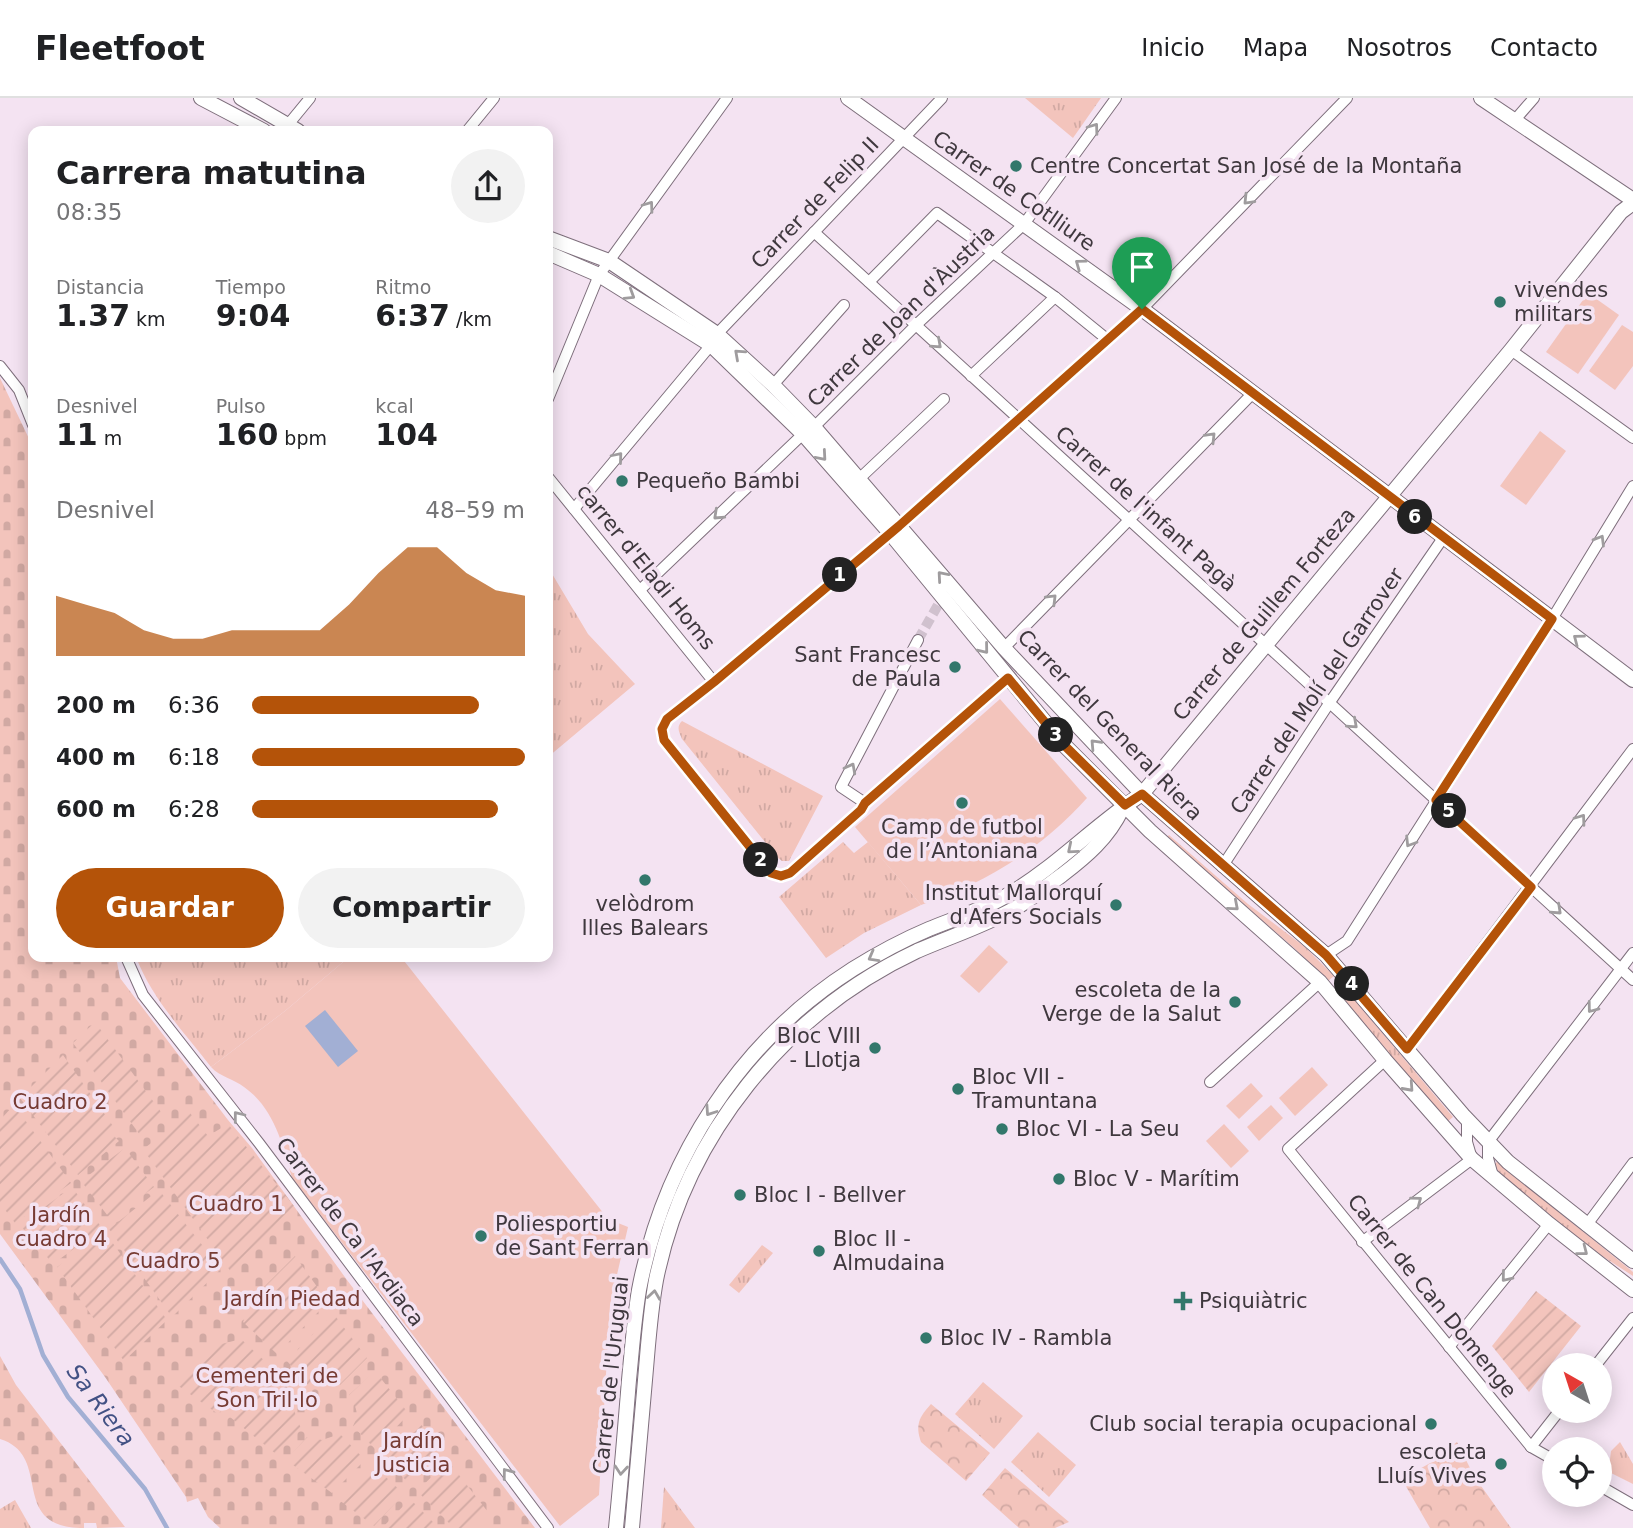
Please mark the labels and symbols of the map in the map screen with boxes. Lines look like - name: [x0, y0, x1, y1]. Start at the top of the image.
- one-way arrow: [1086, 123, 1098, 136]
- street label: Carrer de Cotlliure: [928, 126, 1100, 256]
- street label: Carrer de Felip II: [746, 132, 884, 274]
- place label: Centre Concertat San José de la Montaña: [1030, 154, 1462, 178]
- marker: Centre Concertat San José de la Montaña: [1008, 158, 1024, 174]
- one-way arrow: [1244, 192, 1256, 204]
- one-way arrow: [640, 201, 653, 214]
- street label: Carrer de Joan d'Àustria: [802, 220, 999, 412]
- pin: [1112, 237, 1172, 309]
- one-way arrow: [1075, 260, 1087, 272]
- place label: vivendes militars: [1514, 278, 1608, 326]
- one-way arrow: [623, 286, 636, 299]
- marker: vivendes militars: [1492, 294, 1508, 310]
- one-way arrow: [929, 336, 942, 349]
- one-way arrow: [734, 350, 747, 362]
- street label: Carrer de l'infant Pagà: [1051, 421, 1241, 597]
- one-way arrow: [1203, 432, 1216, 445]
- one-way arrow: [814, 448, 826, 461]
- one-way arrow: [610, 452, 622, 465]
- place label: Pequeño Bambi: [636, 469, 800, 493]
- marker: Pequeño Bambi: [614, 473, 630, 489]
- street label: carrer d'Eladi Homs: [572, 479, 720, 655]
- pin: 6: [1398, 500, 1432, 534]
- street label: Carrer de Guillem Forteza: [1168, 503, 1360, 725]
- one-way arrow: [713, 507, 726, 520]
- one-way arrow: [1592, 534, 1605, 547]
- pin: 1: [822, 558, 858, 592]
- street label: Carrer del Molí del Garrover: [1226, 563, 1409, 819]
- one-way arrow: [938, 571, 950, 584]
- one-way arrow: [1044, 594, 1057, 607]
- street label: Carrer del General Riera: [1013, 625, 1207, 825]
- one-way arrow: [1574, 634, 1586, 647]
- one-way arrow: [976, 641, 988, 654]
- place label: Sant Francesc de Paula: [794, 643, 941, 691]
- marker: Sant Francesc de Paula: [947, 659, 963, 675]
- one-way arrow: [1345, 715, 1358, 728]
- pin: 3: [1038, 718, 1074, 752]
- one-way arrow: [1090, 739, 1103, 752]
- one-way arrow: [843, 762, 857, 775]
- pin: 5: [1432, 794, 1466, 828]
- marker: Camp de futbol de l’Antoniana: [954, 795, 970, 811]
- one-way arrow: [1573, 814, 1586, 827]
- place label: Camp de futbol de l’Antoniana: [881, 815, 1043, 863]
- one-way arrow: [1405, 834, 1418, 847]
- one-way arrow: [1068, 841, 1081, 853]
- pin: 2: [744, 842, 778, 878]
- marker: velòdrom Illes Balears: [637, 872, 653, 888]
- place label: Institut Mallorquí d'Afers Socials: [925, 881, 1103, 929]
- place label: velòdrom Illes Balears: [582, 892, 708, 940]
- marker: Institut Mallorquí d'Afers Socials: [1108, 897, 1124, 913]
- one-way arrow: [1226, 898, 1239, 910]
- one-way arrow: [1549, 902, 1562, 915]
- one-way arrow: [868, 949, 881, 962]
- pin: 4: [1334, 966, 1370, 1001]
- place label: escoleta de la Verge de la Salut: [1042, 978, 1221, 1026]
- marker: escoleta de la Verge de la Salut: [1227, 994, 1243, 1010]
- one-way arrow: [1587, 1000, 1600, 1012]
- place label: Bloc VIII - Llotja: [777, 1024, 861, 1072]
- marker: Bloc VIII - Llotja: [867, 1040, 883, 1056]
- place label: Bloc VII - Tramuntana: [971, 1065, 1098, 1113]
- one-way arrow: [1401, 1079, 1413, 1092]
- marker: Bloc VII - Tramuntana: [950, 1081, 966, 1097]
- park label: Cuadro 2: [12, 1090, 108, 1114]
- one-way arrow: [706, 1103, 718, 1116]
- one-way arrow: [233, 1111, 246, 1123]
- place label: Bloc VI - La Seu: [1016, 1117, 1180, 1141]
- marker: Bloc VI - La Seu: [994, 1121, 1010, 1137]
- street label: Carrer de Ca l'Ardiaca: [271, 1133, 429, 1331]
- place label: Bloc V - Marítim: [1073, 1167, 1240, 1191]
- marker: Bloc V - Marítim: [1051, 1171, 1067, 1187]
- place label: Bloc I - Bellver: [754, 1183, 906, 1207]
- marker: Bloc I - Bellver: [732, 1187, 748, 1203]
- street label: Carrer de Can Domenge: [1343, 1190, 1521, 1402]
- park label: Cuadro 1: [188, 1192, 284, 1216]
- one-way arrow: [1409, 1196, 1422, 1209]
- park label: Jardín cuadro 4: [15, 1203, 107, 1251]
- place label: Poliesportiu de Sant Ferran: [495, 1212, 649, 1260]
- place label: Bloc II - Almudaina: [833, 1227, 945, 1275]
- marker: Poliesportiu de Sant Ferran: [473, 1228, 489, 1244]
- marker: Bloc II - Almudaina: [811, 1243, 827, 1259]
- one-way arrow: [1575, 1243, 1588, 1256]
- park label: Cuadro 5: [125, 1249, 221, 1273]
- one-way arrow: [1502, 1269, 1514, 1282]
- street label: Carrer de l'Uruguai: [589, 1275, 633, 1475]
- park label: Jardín Piedad: [222, 1287, 360, 1311]
- one-way arrow: [646, 1289, 661, 1301]
- place label: Psiquiàtric: [1199, 1289, 1308, 1313]
- marker: Psiquiàtric: [1173, 1291, 1193, 1311]
- place label: Bloc IV - Rambla: [940, 1326, 1112, 1350]
- marker: Bloc IV - Rambla: [918, 1330, 934, 1346]
- north arrow: [1542, 1353, 1612, 1423]
- water label: Sa Riera: [62, 1359, 140, 1451]
- park label: Cementeri de Son Tril·lo: [196, 1364, 338, 1412]
- place label: Club social terapia ocupacional: [1089, 1412, 1417, 1436]
- marker: Club social terapia ocupacional: [1423, 1416, 1439, 1432]
- park label: Jardín Justicia: [374, 1429, 450, 1477]
- place label: escoleta Lluís Vives: [1377, 1440, 1487, 1488]
- marker: escoleta Lluís Vives: [1493, 1456, 1509, 1472]
- one-way arrow: [614, 1465, 629, 1476]
- one-way arrow: [503, 1469, 516, 1481]

